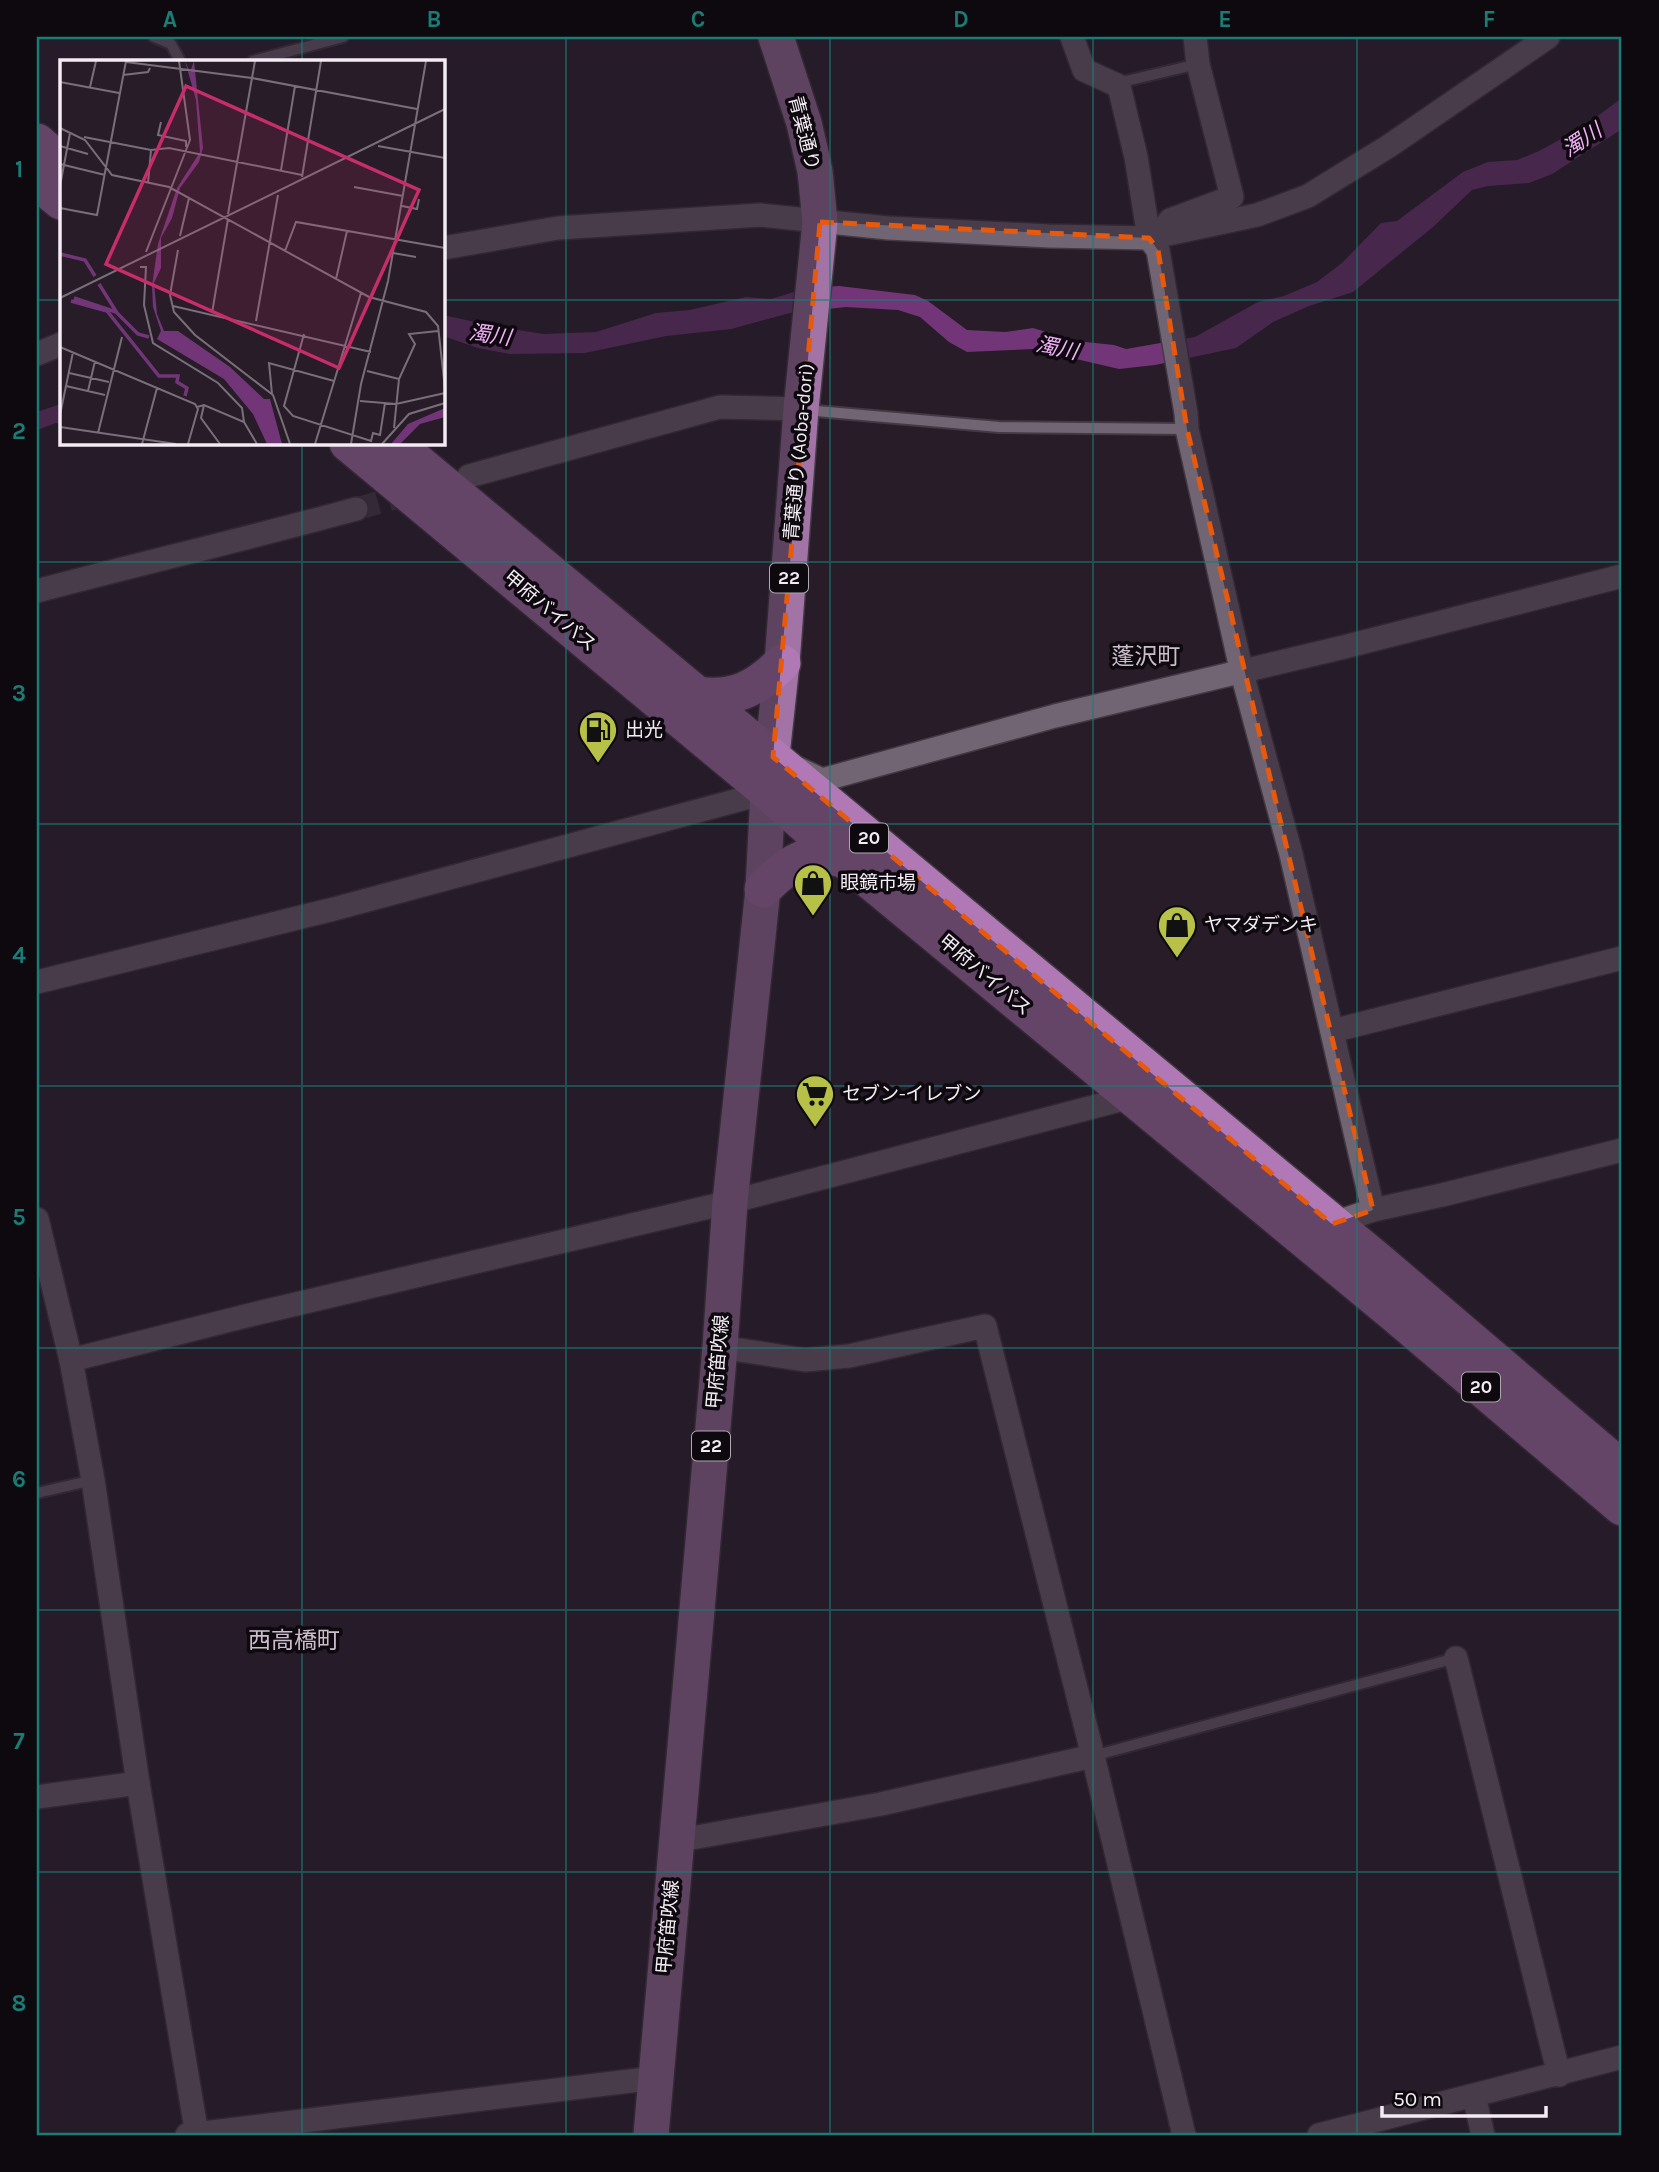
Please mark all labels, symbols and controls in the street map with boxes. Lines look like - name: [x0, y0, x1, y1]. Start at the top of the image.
- text: A: [163, 6, 177, 33]
- text: B: [427, 6, 441, 33]
- text: C: [691, 6, 705, 33]
- text: D: [953, 6, 969, 33]
- text: E: [1218, 6, 1232, 33]
- text: F: [1483, 6, 1495, 33]
- inset map: [60, 60, 444, 444]
- street label: 青葉通り: [784, 93, 824, 173]
- water label: 濁川: [1558, 117, 1608, 162]
- text: 1: [15, 156, 23, 183]
- water label: 濁川: [468, 320, 514, 350]
- water label: 濁川: [1034, 332, 1082, 365]
- street label: 青葉通り (Aoba-dori): [780, 362, 818, 542]
- text: 2: [12, 418, 26, 445]
- road number: 22: [770, 564, 808, 592]
- street label: 甲府バイパス: [499, 566, 601, 656]
- district label: 蓬沢町: [1112, 643, 1181, 670]
- text: 3: [12, 680, 26, 707]
- fuel station icon: 出光: [577, 709, 619, 764]
- place label: 出光: [625, 719, 663, 741]
- road number: 20: [850, 824, 888, 852]
- shop icon: 眼鏡市場: [792, 862, 834, 917]
- place label: 眼鏡市場: [840, 872, 916, 894]
- shop icon: ヤマダデンキ: [1156, 904, 1198, 959]
- place label: ヤマダデンキ: [1204, 914, 1318, 936]
- street label: 甲府バイパス: [934, 930, 1036, 1020]
- text: 4: [12, 942, 26, 969]
- supermarket icon: セブン-イレブン: [794, 1073, 836, 1128]
- place label: セブン-イレブン: [842, 1083, 982, 1105]
- text: 5: [12, 1204, 26, 1231]
- street label: 甲府笛吹線: [703, 1314, 733, 1410]
- road number: 20: [1462, 1372, 1500, 1402]
- road number: 22: [692, 1432, 730, 1461]
- text: 6: [12, 1466, 26, 1493]
- district label: 西高橋町: [248, 1627, 340, 1654]
- text: 7: [13, 1728, 25, 1755]
- street label: 甲府笛吹線: [653, 1879, 683, 1975]
- text: 8: [12, 1990, 26, 2017]
- scale bar: [1382, 2074, 1547, 2118]
- text: 50 m: [1393, 2087, 1442, 2111]

